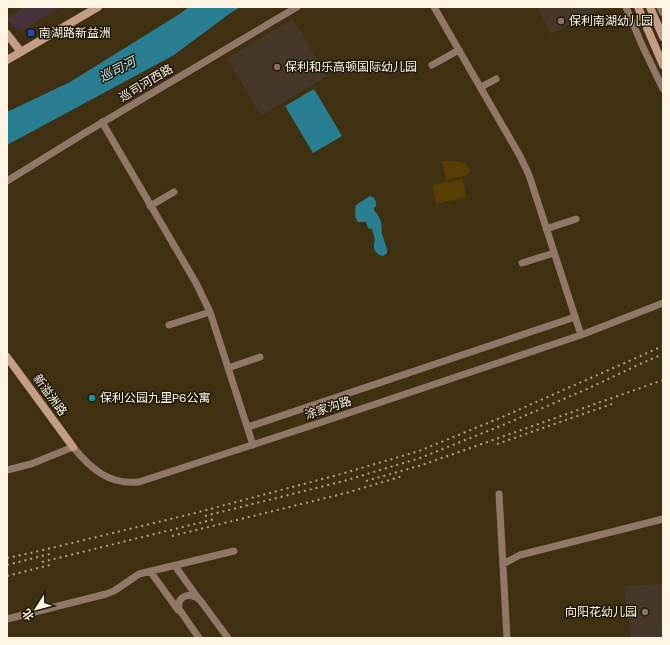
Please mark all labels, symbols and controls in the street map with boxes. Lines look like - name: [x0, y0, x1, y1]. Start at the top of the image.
- place label: 保利南湖幼儿园: [569, 13, 653, 29]
- marker: 保利南湖幼儿园: [556, 16, 566, 26]
- place label: 南湖路新益洲: [39, 25, 111, 41]
- marker: 南湖路新益洲: [26, 28, 36, 38]
- water label: 巡司河: [96, 52, 141, 86]
- place label: 保利和乐高顿国际幼儿园: [285, 59, 417, 75]
- street label: 巡司河西路: [116, 61, 176, 105]
- marker: 保利和乐高顿国际幼儿园: [272, 62, 282, 72]
- street label: 新溢洲路: [29, 371, 71, 419]
- place label: 保利公园九里P6公寓: [100, 390, 211, 406]
- marker: 保利公园九里P6公寓: [87, 393, 97, 403]
- street label: 涂家沟路: [303, 393, 353, 423]
- north arrow: [16, 589, 56, 629]
- place label: 向阳花幼儿园: [565, 604, 637, 620]
- text: 北: [19, 606, 37, 623]
- marker: 向阳花幼儿园: [640, 607, 650, 617]

